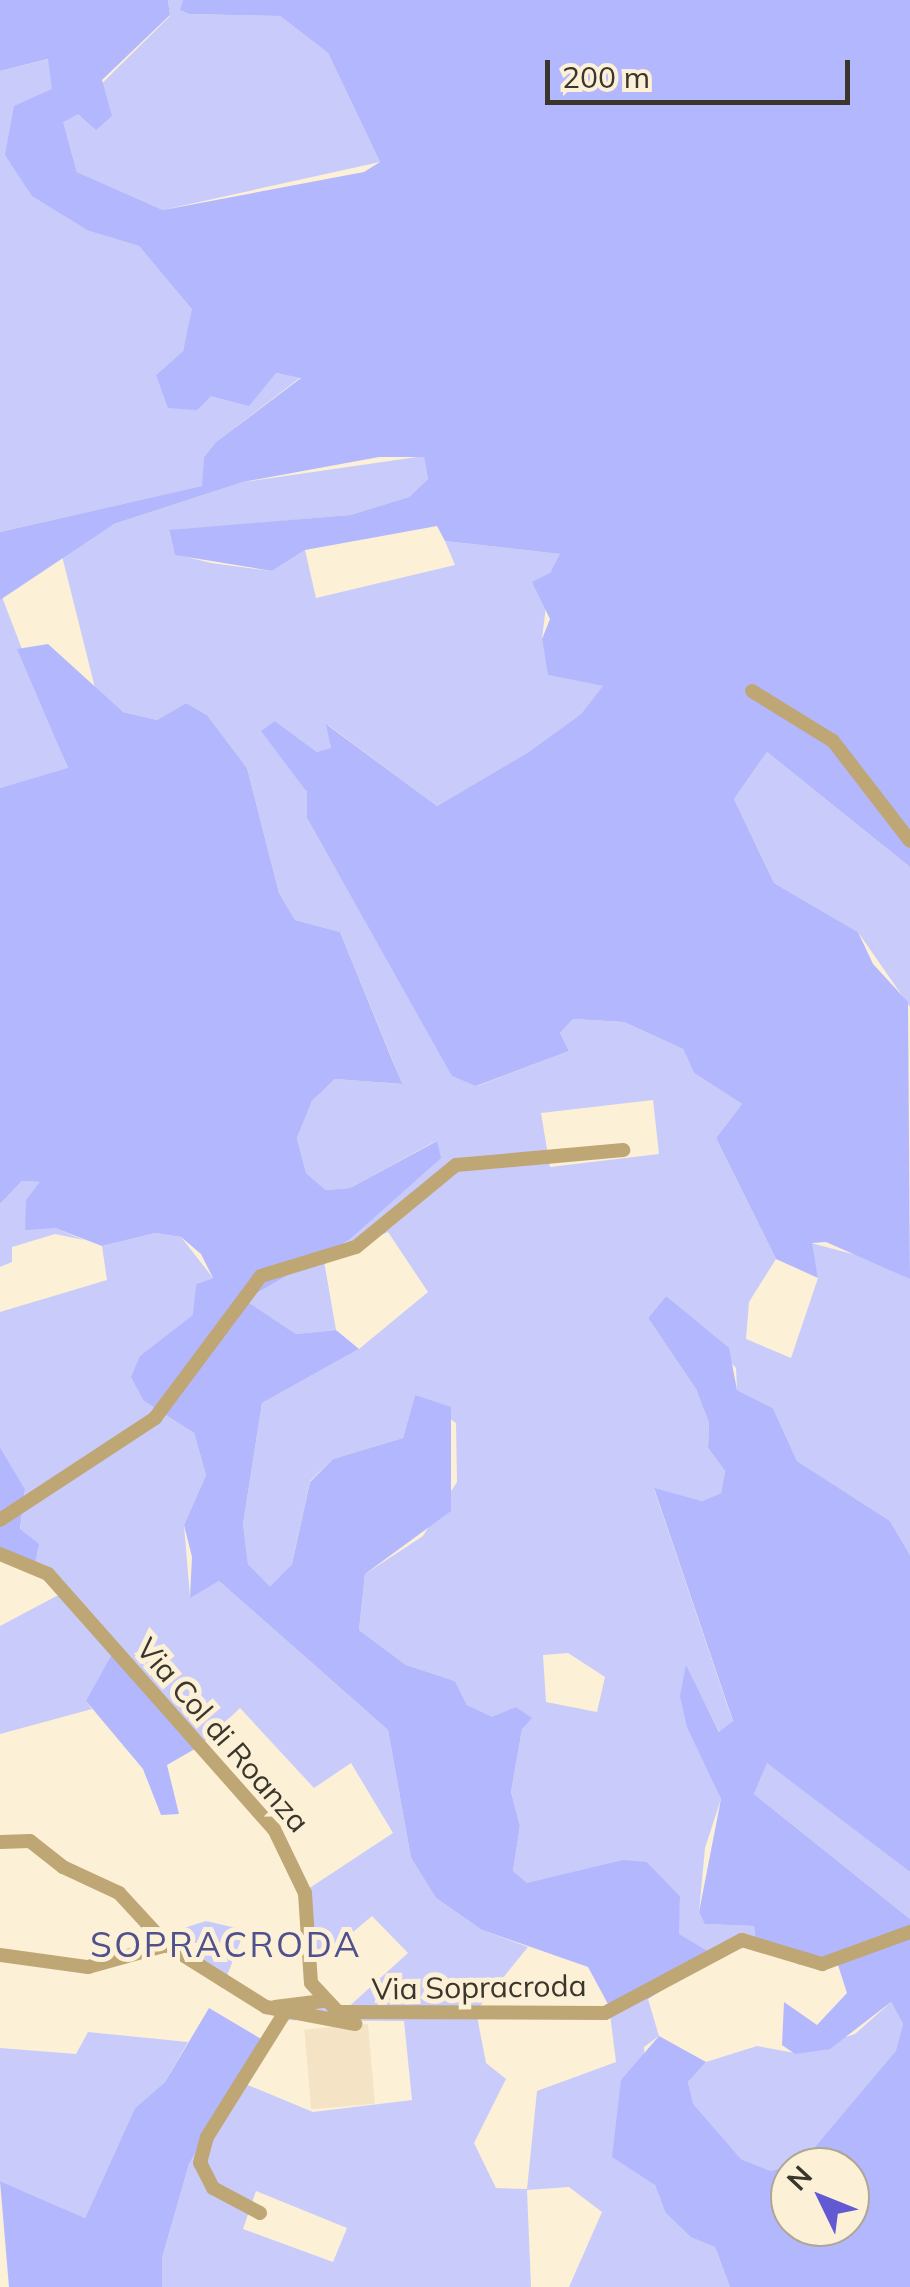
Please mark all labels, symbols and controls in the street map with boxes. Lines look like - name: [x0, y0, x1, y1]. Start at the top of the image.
- scale bar: [550, 40, 855, 102]
- text: 200 m: [562, 58, 650, 96]
- street label: Via Col di Roanza: [129, 1631, 317, 1839]
- district label: SOPRACRODA: [90, 1923, 362, 1965]
- street label: Via Sopracroda: [371, 1967, 587, 2007]
- north arrow: [770, 2147, 870, 2247]
- text: N: [779, 2158, 819, 2197]

